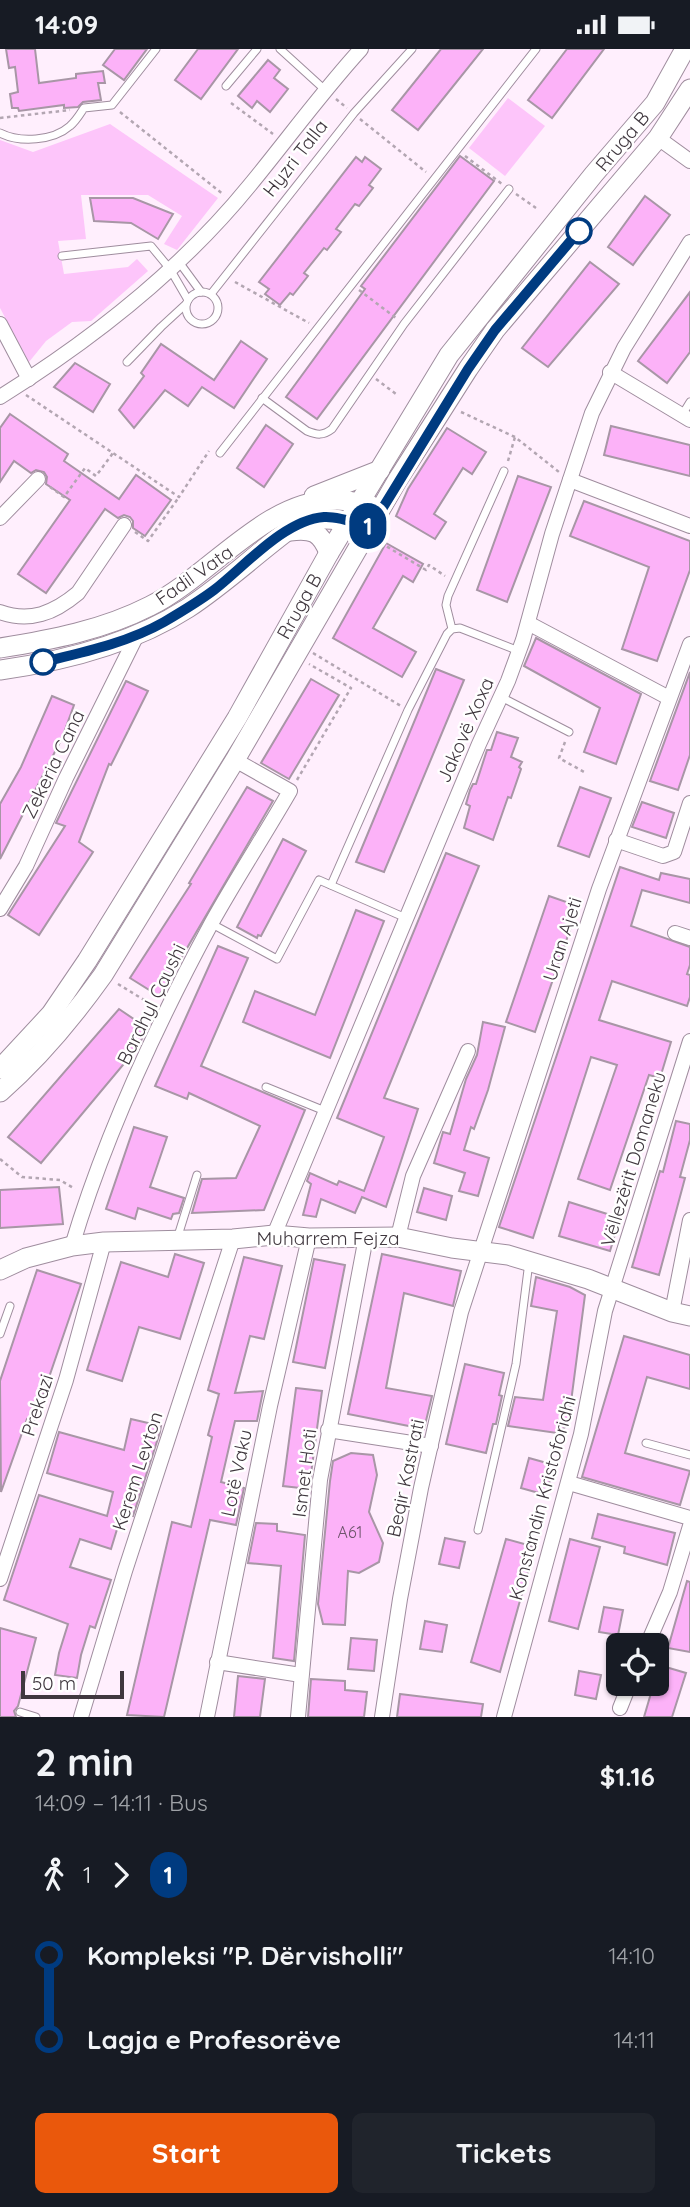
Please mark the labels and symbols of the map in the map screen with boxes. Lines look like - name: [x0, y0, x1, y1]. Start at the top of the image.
- street label: Rruga B: [590, 106, 654, 176]
- street label: Hyzri Talla: [257, 115, 333, 201]
- unlabelled marker: [566, 218, 592, 244]
- line badge: 1: [345, 503, 391, 549]
- street label: Fadil Vata: [151, 540, 237, 610]
- street label: Rruga B: [271, 569, 327, 643]
- unlabelled marker: [30, 649, 56, 675]
- street label: Jakovë Xoxa: [431, 674, 499, 786]
- street label: Zekeria Cana: [16, 706, 90, 822]
- street label: Uran Ajeti: [537, 894, 587, 984]
- street label: Bardhyl Çaushi: [111, 940, 191, 1068]
- street label: Vëllezërit Domaneku: [595, 1069, 671, 1249]
- street label: Muharrem Fejza: [256, 1226, 400, 1250]
- street label: Prekazi: [16, 1371, 58, 1439]
- street label: Konstandin Kristoforidhi: [503, 1393, 581, 1603]
- street label: Kerem Levton: [106, 1408, 168, 1534]
- street label: Beqir Kastrati: [381, 1417, 429, 1539]
- street label: Lotë Vaku: [215, 1427, 257, 1519]
- street label: Ismet Hoti: [287, 1427, 321, 1519]
- house number: A61: [338, 1522, 362, 1542]
- scale bar: [21, 1668, 124, 1700]

